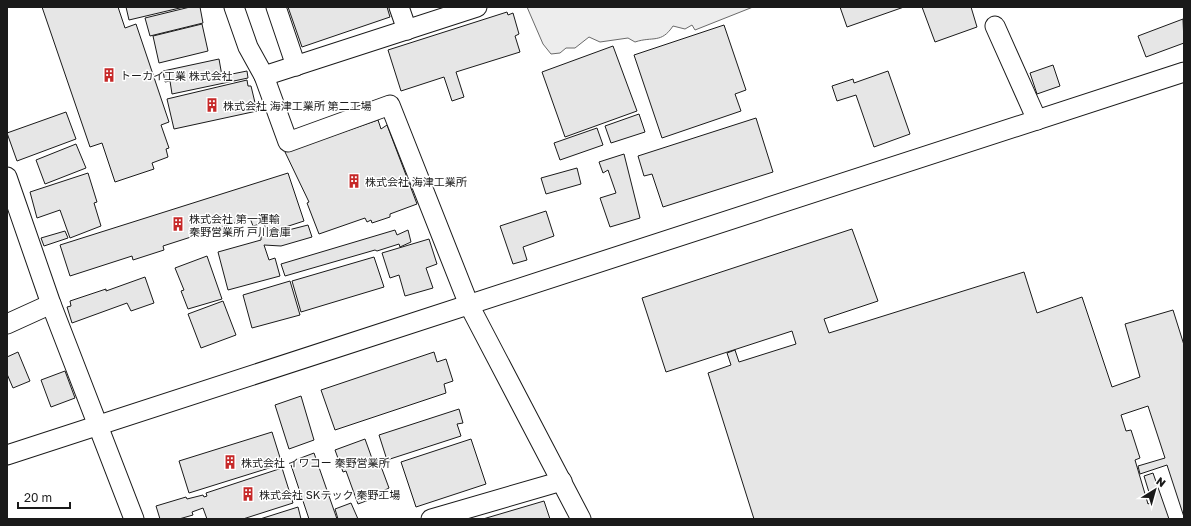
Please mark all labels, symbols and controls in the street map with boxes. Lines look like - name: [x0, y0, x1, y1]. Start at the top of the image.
- building icon: トーカイ工業 株式会社: [101, 67, 117, 83]
- place label: トーカイ工業 株式会社: [120, 69, 233, 82]
- building icon: 株式会社 海津工業所 第二工場: [204, 97, 220, 113]
- place label: 株式会社 海津工業所 第二工場: [223, 99, 372, 112]
- building icon: 株式会社 海津工業所: [346, 173, 362, 189]
- place label: 株式会社 海津工業所: [365, 175, 468, 188]
- place label: 株式会社 第一運輸 秦野営業所 戸川倉庫: [189, 212, 291, 238]
- building icon: 株式会社 第一運輸 秦野営業所 戸川倉庫: [170, 216, 186, 232]
- building icon: 株式会社 イワコー 秦野営業所: [222, 454, 238, 470]
- place label: 株式会社 イワコー 秦野営業所: [241, 456, 390, 469]
- north arrow: [1135, 470, 1175, 510]
- text: N: [1154, 474, 1169, 489]
- scale bar: [18, 484, 70, 510]
- building icon: 株式会社 SKテック 秦野工場: [240, 486, 256, 502]
- place label: 株式会社 SKテック 秦野工場: [259, 488, 400, 501]
- text: 20 m: [24, 490, 52, 505]

